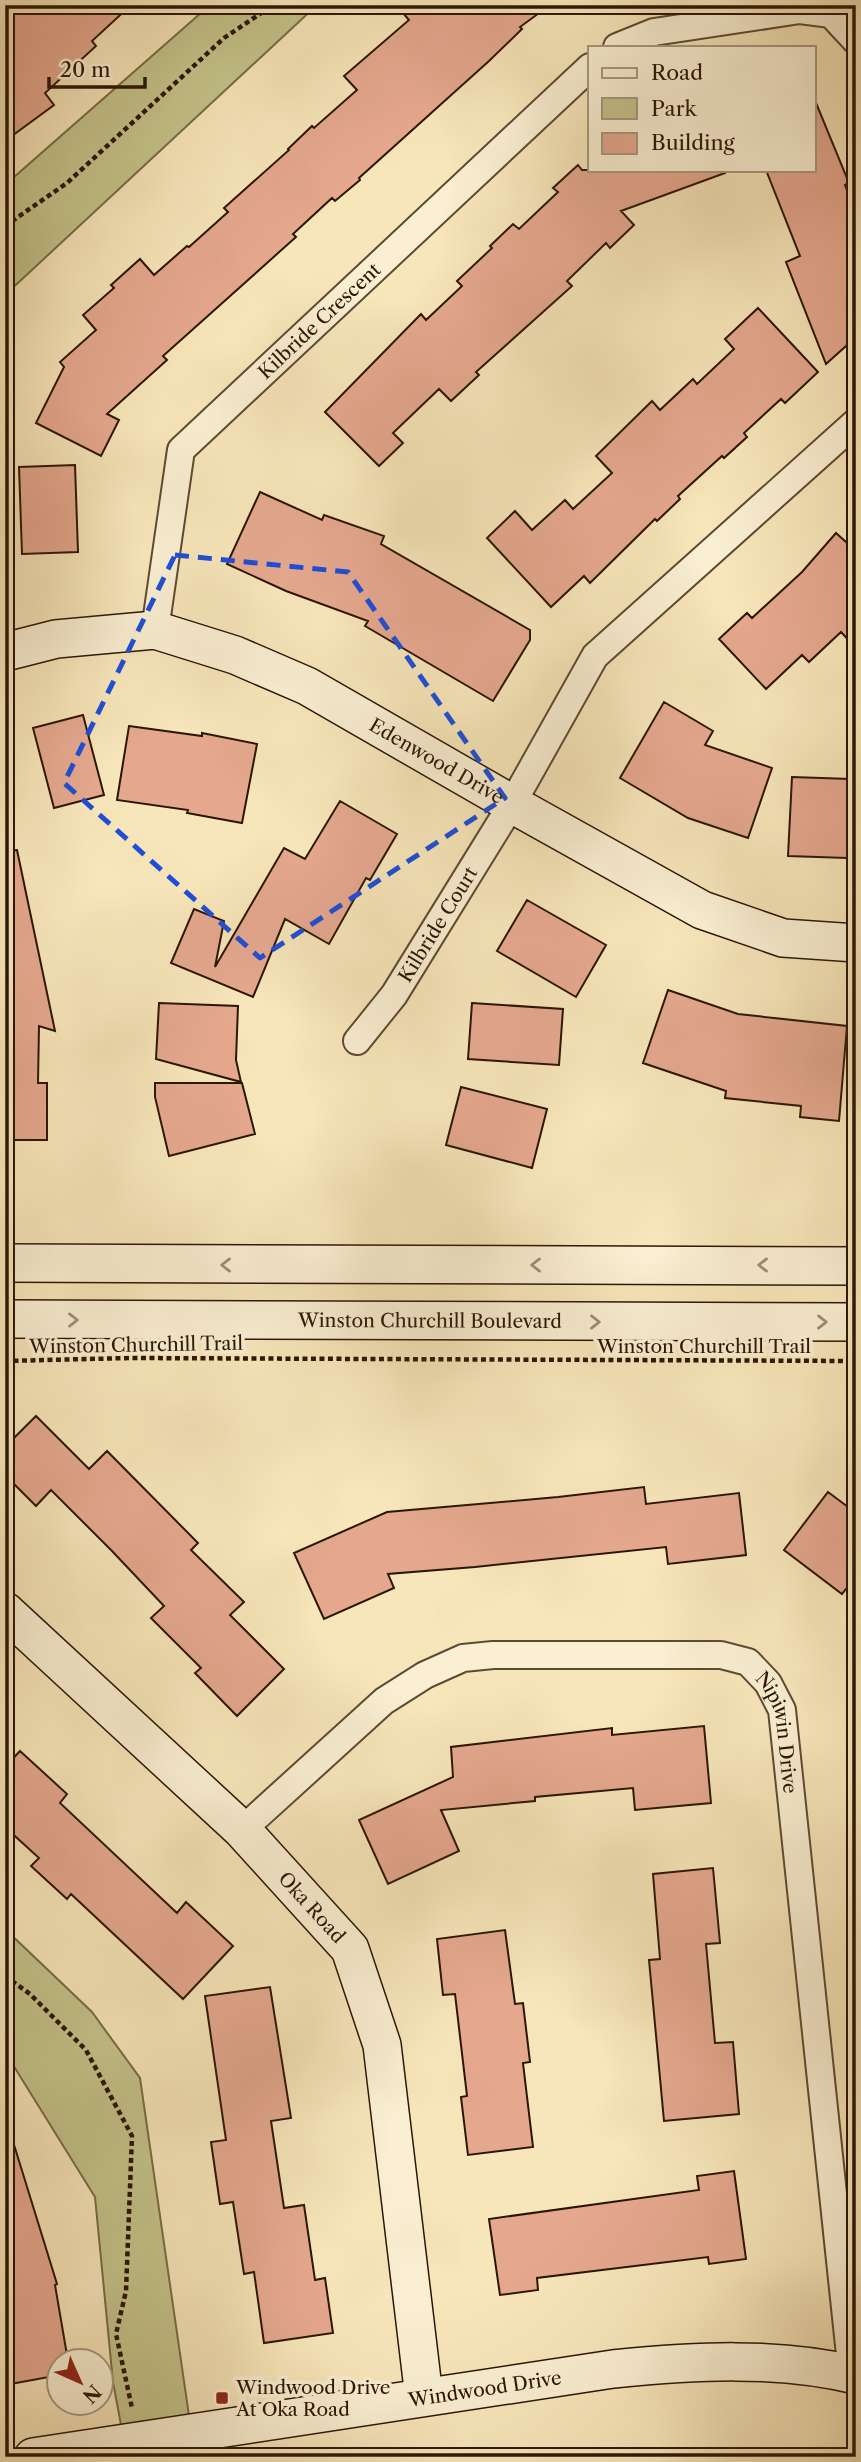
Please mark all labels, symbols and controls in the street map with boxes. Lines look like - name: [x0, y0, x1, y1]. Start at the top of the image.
- scale bar: [49, 46, 145, 90]
- legend: [588, 46, 816, 172]
- text: 20 m: [60, 57, 111, 82]
- text: Road: [651, 60, 703, 85]
- text: Park: [651, 96, 697, 121]
- text: Building: [651, 130, 736, 155]
- street label: Kilbride Crescent: [253, 258, 385, 384]
- street label: Edenwood Drive: [365, 713, 508, 808]
- street label: Kilbride Court: [393, 862, 482, 986]
- one-way arrow: [220, 1257, 231, 1272]
- one-way arrow: [530, 1257, 540, 1273]
- one-way arrow: [757, 1257, 768, 1273]
- street label: Winston Churchill Boulevard: [297, 1309, 562, 1332]
- one-way arrow: [69, 1312, 79, 1328]
- one-way arrow: [590, 1314, 601, 1330]
- one-way arrow: [818, 1314, 828, 1330]
- street label: Winston Churchill Trail: [28, 1332, 243, 1358]
- street label: Winston Churchill Trail: [596, 1335, 811, 1358]
- street label: Nipiwin Drive: [751, 1666, 802, 1795]
- street label: Oka Road: [274, 1867, 351, 1948]
- north arrow: [46, 2346, 116, 2416]
- street label: Windwood Drive: [406, 2365, 563, 2412]
- place label: Windwood Drive At Oka Road: [235, 2376, 390, 2421]
- text: N: [78, 2380, 106, 2408]
- marker: Windwood Drive At Oka Road: [214, 2390, 230, 2406]

